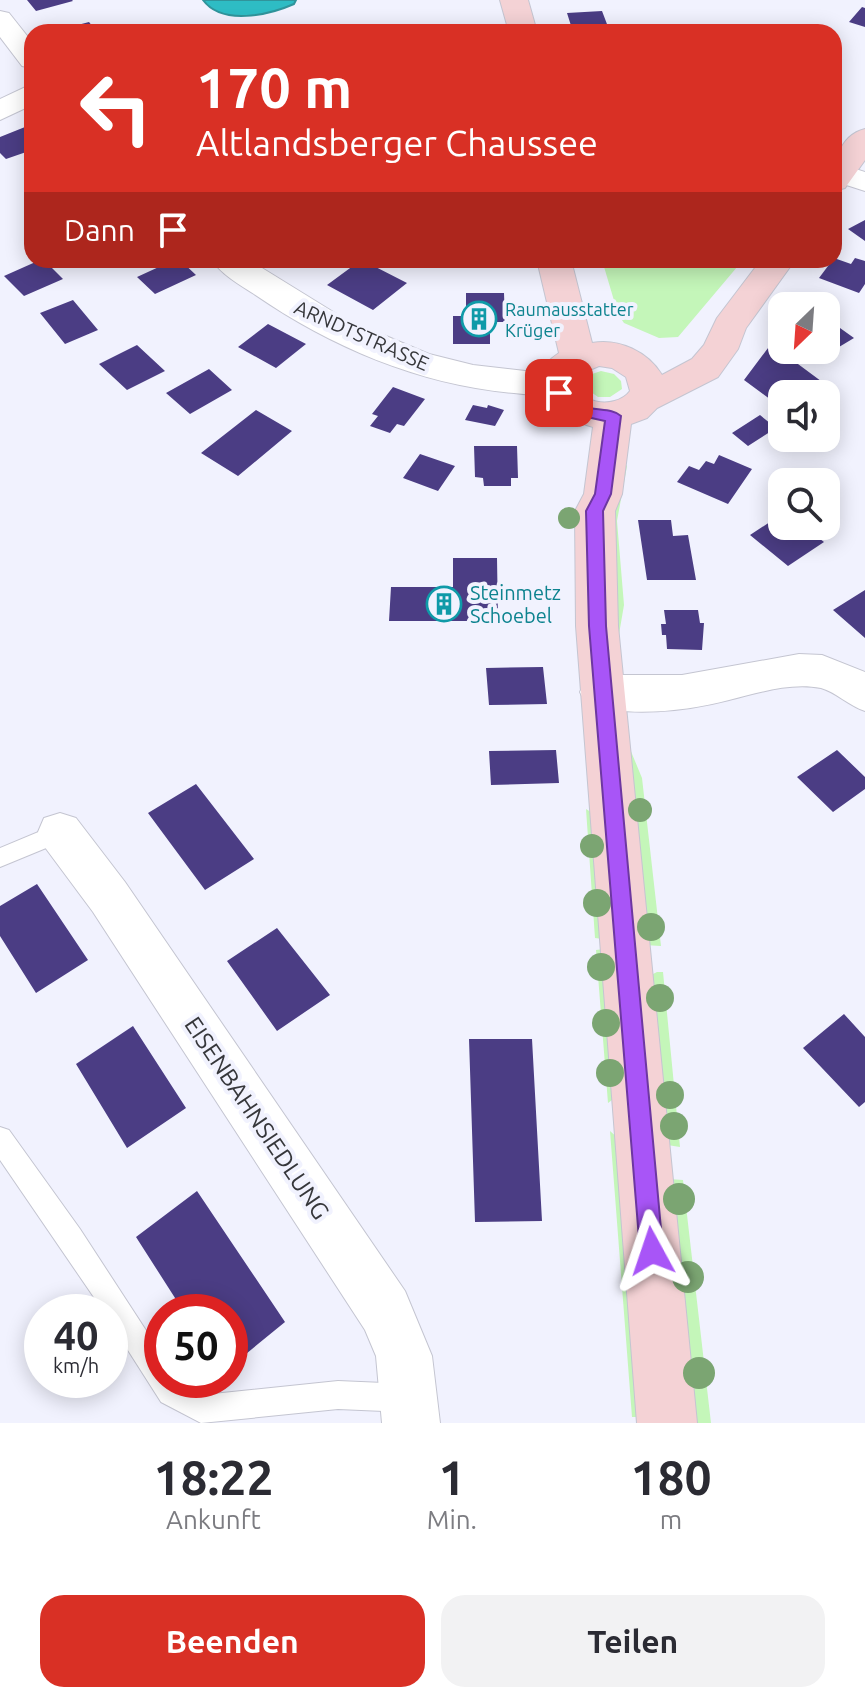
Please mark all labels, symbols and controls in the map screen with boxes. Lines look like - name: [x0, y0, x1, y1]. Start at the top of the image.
- icon: left: [64, 56, 168, 160]
- text: 170 m: [196, 56, 352, 119]
- text: Altlandsberger Chaussee: [196, 122, 598, 163]
- icon: arrive: [151, 208, 195, 252]
- text: Dann: [64, 213, 135, 247]
- north arrow: [768, 292, 840, 364]
- map controls: [768, 292, 840, 540]
- street label: ARNDTSTRASSE: [291, 295, 433, 375]
- place label: Raumausstatter Krüger: [505, 299, 634, 340]
- building icon: Raumausstatter Krüger: [460, 300, 498, 338]
- pin: [525, 359, 593, 427]
- icon: arrive: [537, 371, 581, 415]
- button: sound: [768, 380, 840, 452]
- button: search: [768, 468, 840, 540]
- place label: Steinmetz Schoebel: [470, 581, 561, 627]
- building icon: Steinmetz Schoebel: [425, 585, 463, 623]
- street label: EISENBAHNSIEDLUNG: [179, 1012, 335, 1224]
- position arrow: [610, 1209, 694, 1293]
- speed limit sign: 50: [144, 1294, 248, 1398]
- text: 40: [53, 1313, 99, 1358]
- text: km/h: [53, 1354, 99, 1377]
- text: 18:22: [153, 1450, 273, 1504]
- text: 1: [438, 1450, 465, 1504]
- text: 180: [630, 1450, 712, 1504]
- text: Ankunft: [166, 1505, 261, 1534]
- text: Min.: [427, 1505, 477, 1534]
- text: m: [660, 1505, 682, 1534]
- button: Beenden: [40, 1595, 425, 1687]
- button: Teilen: [441, 1595, 825, 1687]

